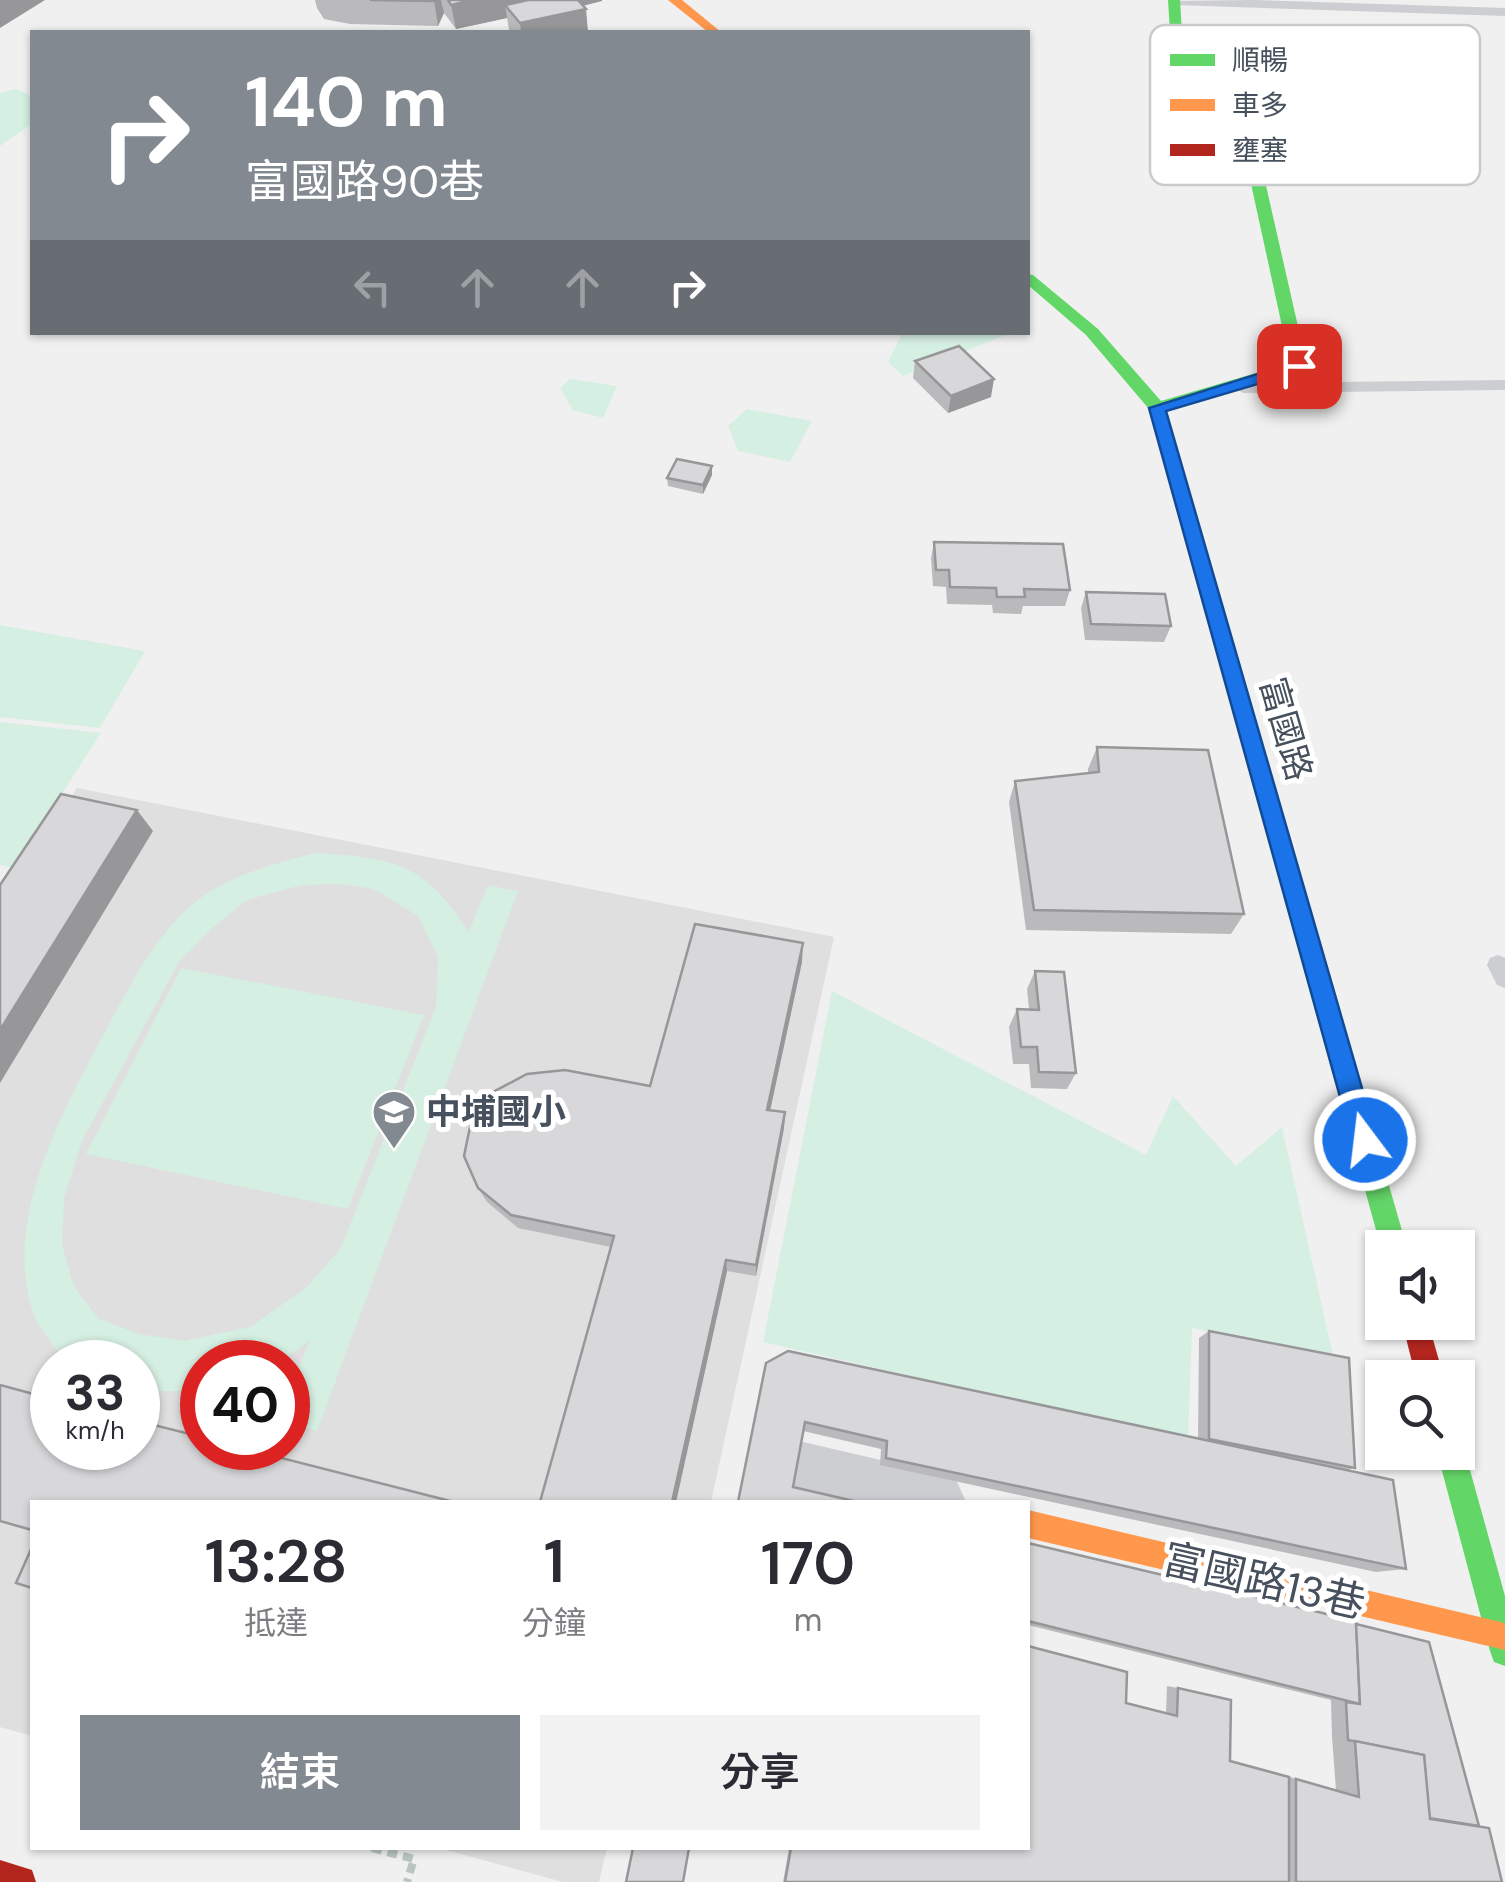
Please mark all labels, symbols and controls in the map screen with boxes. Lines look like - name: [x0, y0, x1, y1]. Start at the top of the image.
- legend: [1150, 25, 1480, 185]
- text: 順暢: [1232, 42, 1288, 79]
- text: 140 m: [245, 57, 448, 148]
- icon: right: [80, 70, 210, 200]
- text: 車多: [1232, 87, 1288, 124]
- text: 壅塞: [1232, 132, 1288, 169]
- text: 富國路90巷: [245, 152, 484, 211]
- icon: left: [345, 260, 400, 315]
- icon: ahead: [450, 260, 505, 315]
- icon: ahead: [555, 260, 610, 315]
- icon: right: [660, 260, 715, 315]
- pin: [1257, 324, 1342, 409]
- icon: arrive: [1272, 339, 1327, 394]
- street label: 富國路: [1249, 672, 1323, 786]
- position arrow: [1313, 1088, 1417, 1192]
- school or university icon: 中埔國小: [371, 1089, 417, 1150]
- place label: 中埔國小: [426, 1089, 566, 1135]
- map controls: [1365, 1230, 1475, 1470]
- button: sound: [1365, 1230, 1475, 1340]
- speed limit sign: 40: [180, 1340, 310, 1470]
- text: 33: [65, 1360, 125, 1426]
- button: search: [1365, 1360, 1475, 1470]
- text: km/h: [65, 1414, 125, 1447]
- text: 13:28: [205, 1522, 347, 1601]
- text: 1: [544, 1522, 565, 1601]
- text: 170: [761, 1524, 855, 1603]
- street label: 富國路13巷: [1157, 1531, 1371, 1631]
- text: m: [794, 1599, 822, 1641]
- text: 抵達: [244, 1602, 308, 1644]
- text: 分鐘: [522, 1602, 586, 1644]
- button: 結束: [80, 1715, 520, 1830]
- button: 分享: [540, 1715, 980, 1830]

